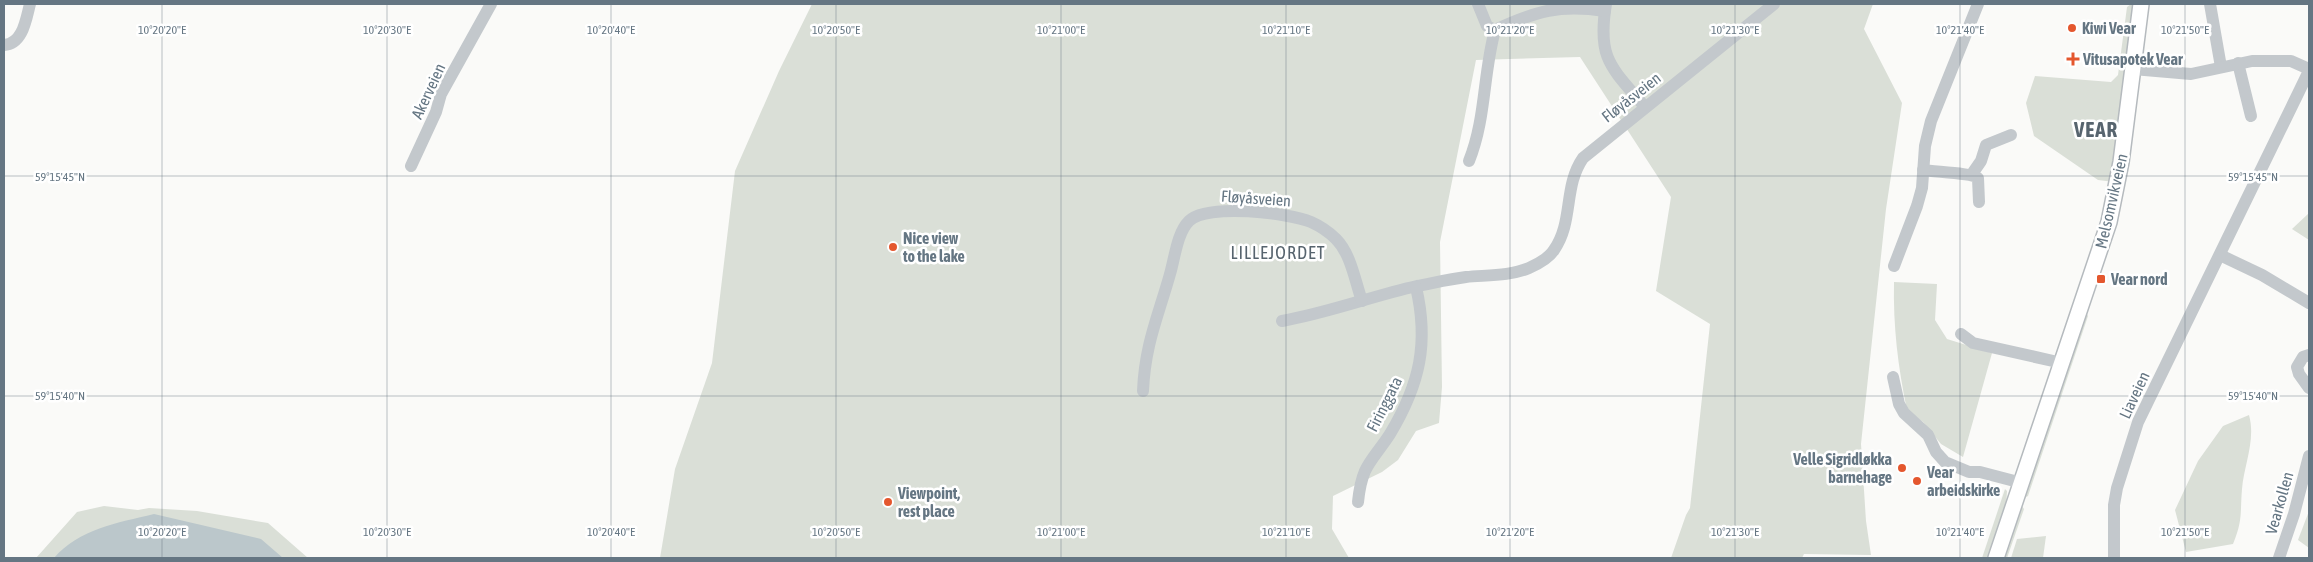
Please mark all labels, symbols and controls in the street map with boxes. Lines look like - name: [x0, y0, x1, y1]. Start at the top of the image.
- place label: Kiwi Vear: [2082, 19, 2136, 37]
- marker: Kiwi Vear: [2066, 22, 2078, 34]
- text: 10°20'20"E: [138, 23, 186, 37]
- text: 10°20'30"E: [363, 23, 411, 37]
- text: 10°20'40"E: [587, 23, 635, 37]
- text: 10°20'50"E: [812, 23, 860, 37]
- text: 10°21'00"E: [1037, 23, 1085, 37]
- text: 10°21'10"E: [1262, 23, 1310, 37]
- text: 10°21'20"E: [1486, 23, 1534, 37]
- text: 10°21'30"E: [1711, 23, 1759, 37]
- text: 10°21'40"E: [1936, 23, 1984, 37]
- text: 10°21'50"E: [2161, 23, 2209, 37]
- place label: Vitusapotek Vear: [2082, 50, 2183, 68]
- marker: Vitusapotek Vear: [2067, 53, 2079, 65]
- street label: Akerveien: [407, 60, 449, 122]
- street label: Fløyåsveien: [1598, 68, 1665, 126]
- district label: VEAR: [2073, 117, 2118, 141]
- street label: Melsomvikveien: [2091, 152, 2131, 250]
- text: 59°15'45"N: [35, 170, 85, 184]
- text: 59°15'45"N: [2228, 170, 2278, 184]
- street label: Fløyåsveien: [1220, 187, 1291, 210]
- place label: Nice view to the lake: [902, 229, 965, 265]
- marker: Nice view to the lake: [887, 241, 899, 253]
- district label: LILLEJORDET: [1230, 242, 1326, 263]
- place label: Vear nord: [2110, 270, 2168, 288]
- marker: Vear nord: [2095, 273, 2107, 285]
- street label: Liaveien: [2115, 369, 2153, 421]
- street label: Firinggata: [1363, 374, 1406, 435]
- text: 59°15'40"N: [35, 389, 85, 403]
- text: 59°15'40"N: [2228, 389, 2278, 403]
- place label: Velle Sigridløkka barnehage: [1792, 450, 1892, 486]
- marker: Velle Sigridløkka barnehage: [1896, 462, 1908, 474]
- place label: Vear arbeidskirke: [1926, 463, 2000, 499]
- street label: Vearkollen: [2261, 470, 2297, 536]
- marker: Vear arbeidskirke: [1911, 475, 1923, 487]
- place label: Viewpoint, rest place: [897, 484, 960, 520]
- marker: Viewpoint, rest place: [882, 496, 894, 508]
- text: 10°20'20"E: [138, 525, 186, 539]
- text: 10°20'30"E: [363, 525, 411, 539]
- text: 10°20'40"E: [587, 525, 635, 539]
- text: 10°20'50"E: [812, 525, 860, 539]
- text: 10°21'00"E: [1037, 525, 1085, 539]
- text: 10°21'10"E: [1262, 525, 1310, 539]
- text: 10°21'20"E: [1486, 525, 1534, 539]
- text: 10°21'30"E: [1711, 525, 1759, 539]
- text: 10°21'40"E: [1936, 525, 1984, 539]
- text: 10°21'50"E: [2161, 525, 2209, 539]

